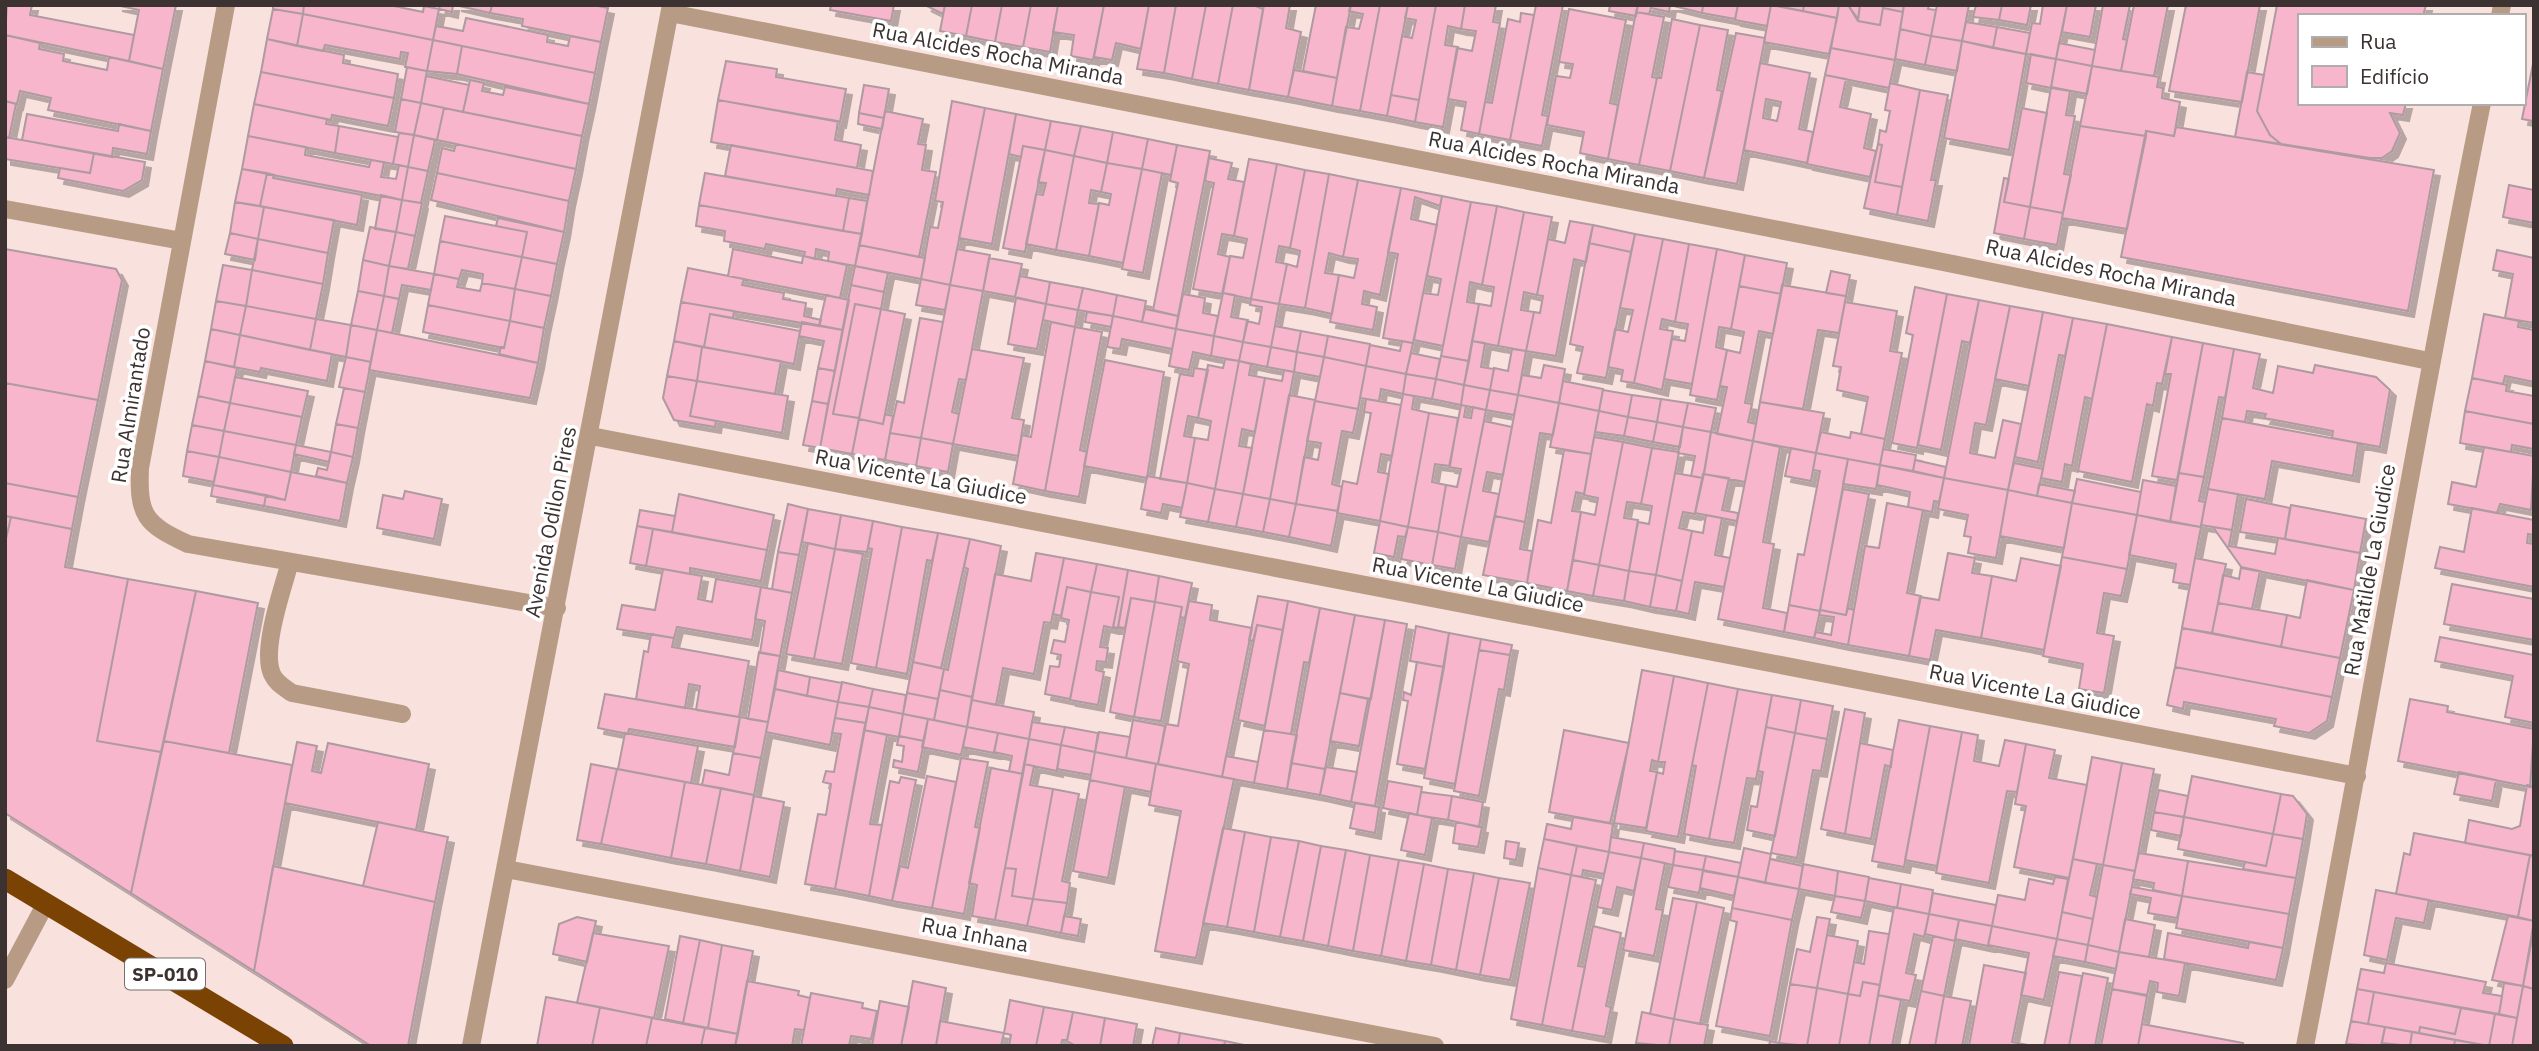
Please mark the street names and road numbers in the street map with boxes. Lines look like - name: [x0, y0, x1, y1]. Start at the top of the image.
- street label: Rua Alcides Rocha Miranda: [870, 15, 1126, 91]
- street label: Rua Alcides Rocha Miranda: [1426, 124, 1682, 200]
- street label: Rua Alcides Rocha Miranda: [1983, 232, 2239, 312]
- street label: Rua Almirantado: [104, 325, 156, 485]
- street label: Avenida Odilon Pires: [518, 424, 582, 620]
- street label: Rua Vicente La Giudice: [813, 442, 1029, 510]
- street label: Rua Matilde La Giudice: [2337, 462, 2401, 678]
- street label: Rua Vicente La Giudice: [1370, 550, 1586, 618]
- street label: Rua Vicente La Giudice: [1927, 657, 2143, 725]
- street label: Rua Inhana: [919, 910, 1031, 958]
- road number: SP-010: [125, 958, 205, 990]

